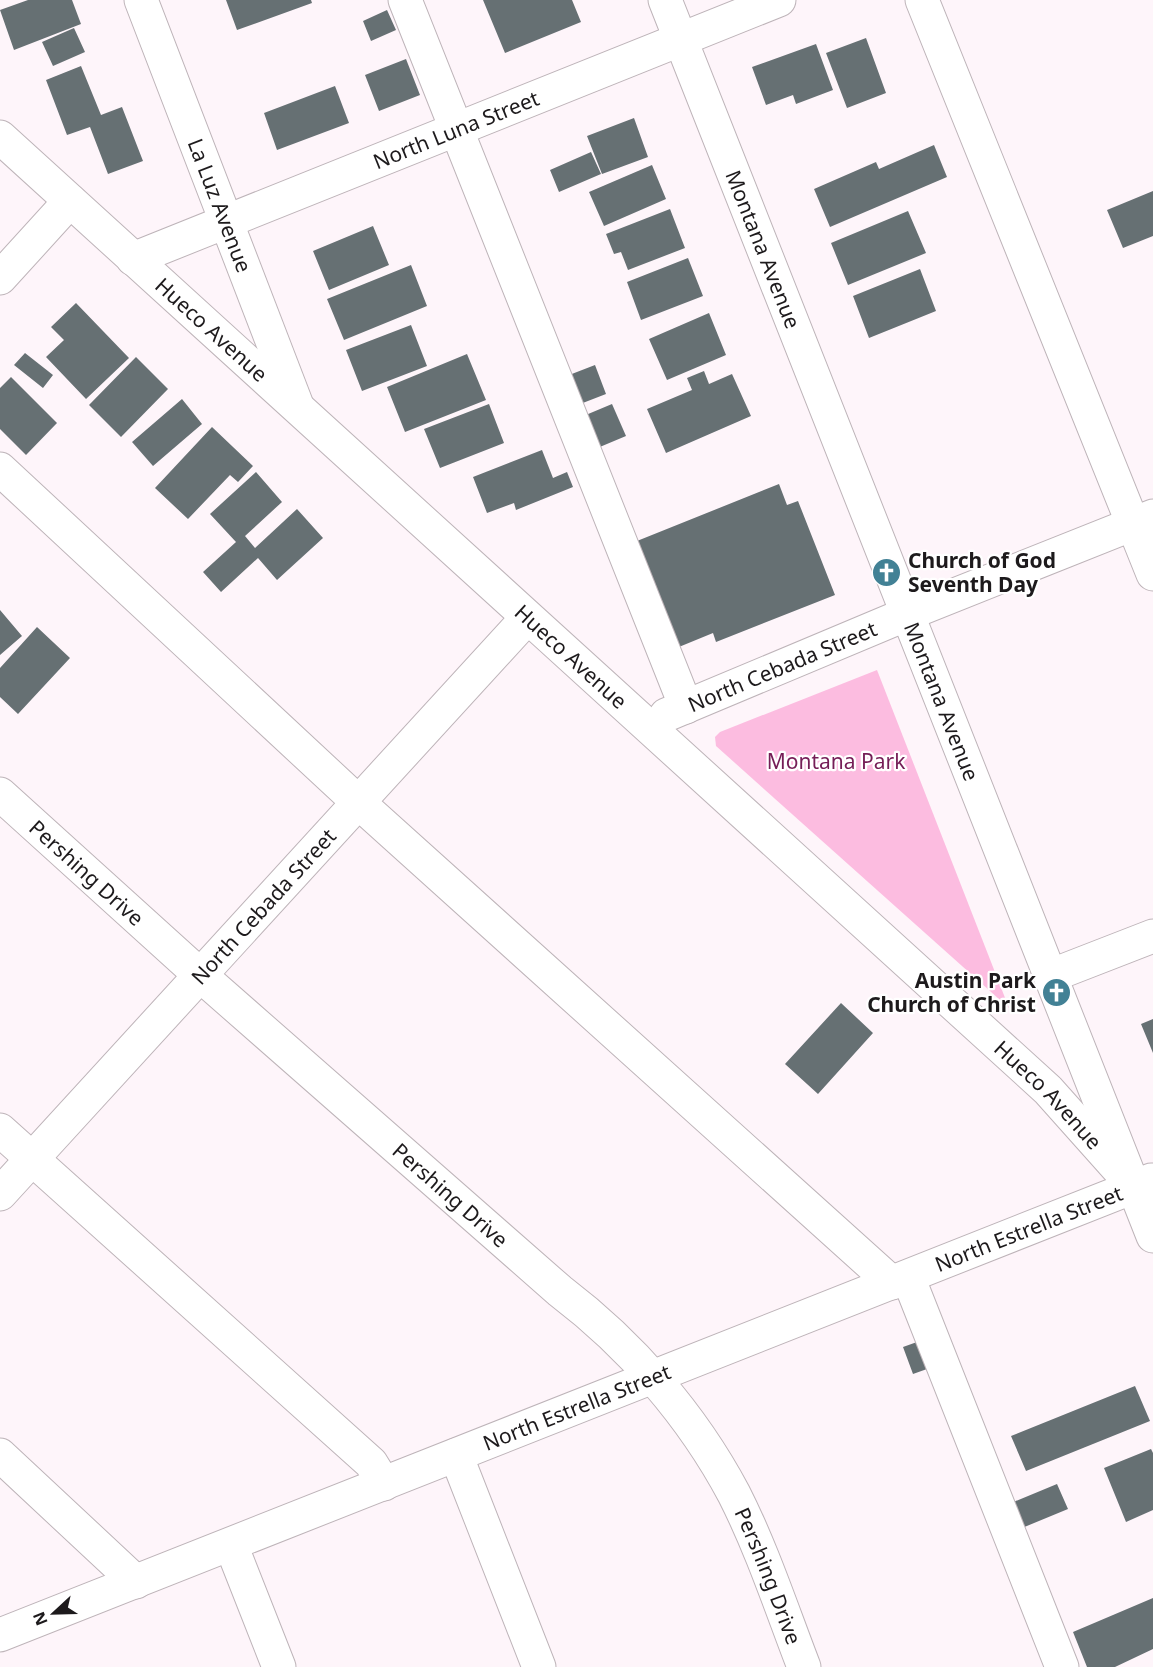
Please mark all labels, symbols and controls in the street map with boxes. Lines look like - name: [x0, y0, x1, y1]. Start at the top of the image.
- street label: North Luna Street: [369, 84, 543, 175]
- street label: La Luz Avenue: [182, 134, 258, 276]
- street label: Montana Avenue: [720, 166, 807, 333]
- street label: Hueco Avenue: [149, 271, 274, 388]
- place label: Church of God Seventh Day: [908, 546, 1056, 598]
- church icon: Church of God Seventh Day: [871, 556, 903, 588]
- street label: Hueco Avenue: [509, 598, 633, 715]
- street label: North Cebada Street: [684, 614, 881, 718]
- street label: Montana Avenue: [898, 618, 986, 785]
- park label: Montana Park: [767, 747, 906, 775]
- street label: Pershing Drive: [24, 813, 150, 932]
- street label: North Cebada Street: [185, 822, 342, 990]
- place label: Austin Park Church of Christ: [867, 966, 1037, 1018]
- church icon: Austin Park Church of Christ: [1041, 976, 1073, 1008]
- street label: Hueco Avenue: [988, 1034, 1108, 1155]
- street label: Pershing Drive: [387, 1136, 514, 1253]
- street label: North Estrella Street: [931, 1179, 1127, 1278]
- street label: North Estrella Street: [479, 1357, 675, 1457]
- street label: Pershing Drive: [729, 1503, 808, 1648]
- north arrow: [24, 1583, 84, 1643]
- text: N: [27, 1608, 53, 1629]

